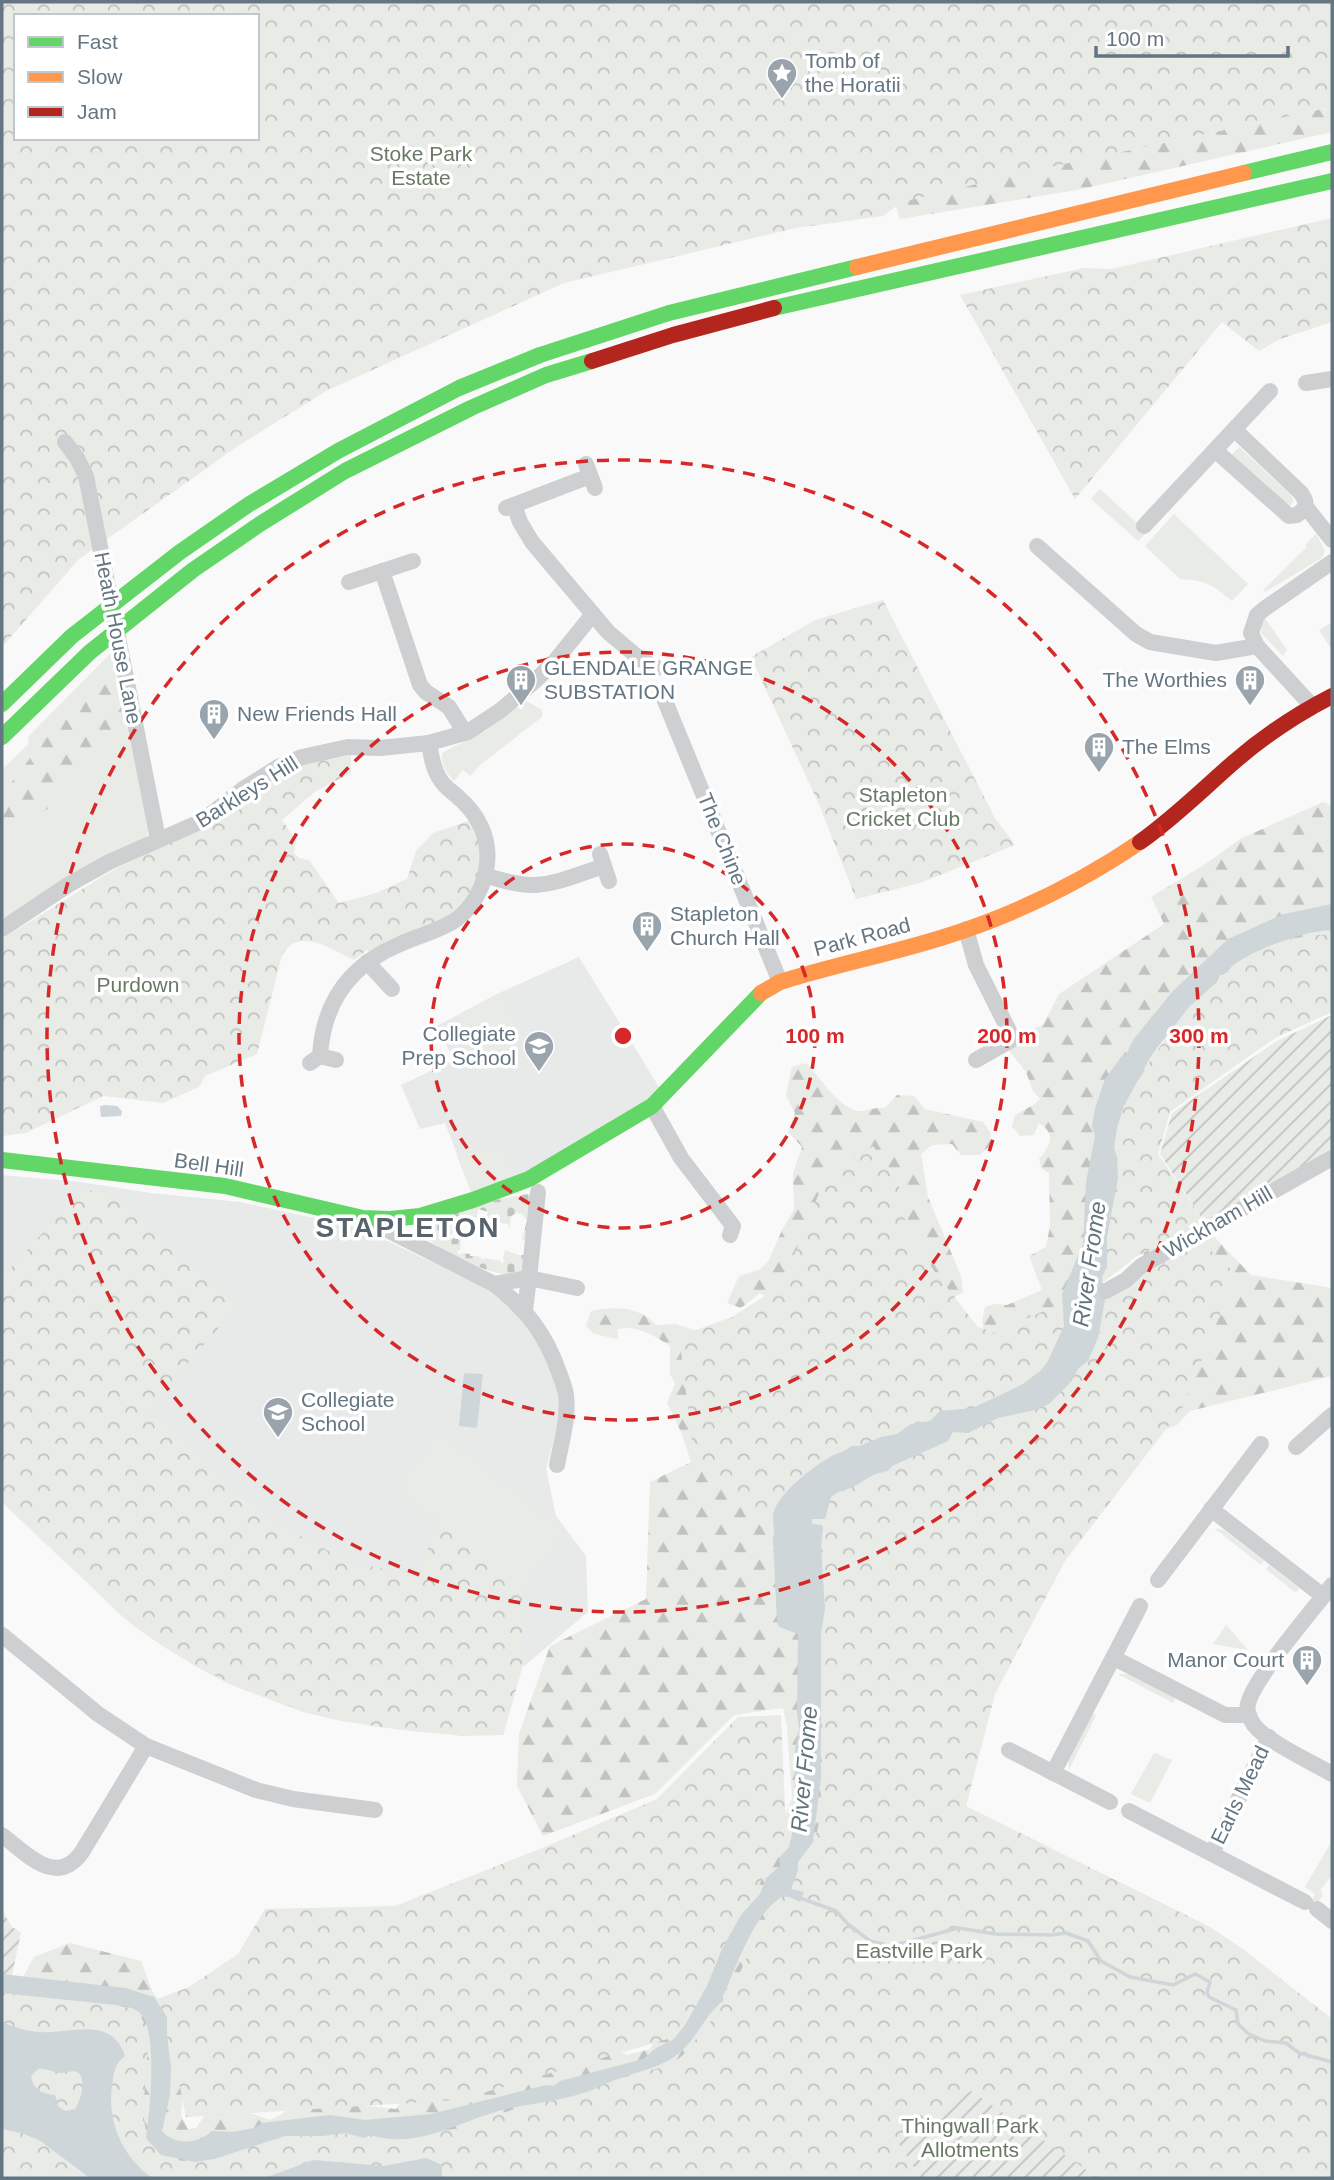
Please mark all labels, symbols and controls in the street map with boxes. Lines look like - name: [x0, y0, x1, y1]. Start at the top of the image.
- legend: [14, 14, 259, 140]
- scale bar: [1096, 14, 1288, 58]
- text: 100 m: [1106, 27, 1164, 50]
- text: Fast: [77, 30, 118, 53]
- place label: Tomb of the Horatii: [805, 49, 901, 96]
- place icon: Tomb of the Horatii: [765, 56, 799, 100]
- text: Slow: [77, 65, 123, 88]
- text: Jam: [77, 100, 117, 123]
- park label: Stoke Park Estate: [370, 142, 473, 189]
- street label: Heath House Lane: [90, 550, 146, 726]
- place label: GLENDALE GRANGE SUBSTATION: [544, 656, 753, 703]
- building icon: GLENDALE GRANGE SUBSTATION: [504, 663, 538, 707]
- building icon: The Worthies: [1233, 663, 1267, 707]
- place label: The Worthies: [1103, 668, 1227, 691]
- building icon: New Friends Hall: [197, 697, 231, 741]
- place label: New Friends Hall: [237, 702, 397, 725]
- building icon: The Elms: [1082, 730, 1116, 774]
- place label: The Elms: [1122, 735, 1211, 758]
- street label: Barkleys Hill: [192, 751, 302, 832]
- park label: Stapleton Cricket Club: [846, 783, 960, 830]
- street label: The Chine: [694, 790, 751, 888]
- place label: Stapleton Church Hall: [670, 902, 780, 949]
- building icon: Stapleton Church Hall: [630, 909, 664, 953]
- street label: Park Road: [811, 913, 913, 960]
- park label: Purdown: [97, 973, 179, 996]
- place label: Collegiate Prep School: [402, 1022, 516, 1069]
- centre of rings: [611, 1024, 635, 1048]
- text: 100 m: [785, 1024, 845, 1047]
- text: 200 m: [977, 1024, 1037, 1047]
- text: 300 m: [1169, 1024, 1229, 1047]
- school or university icon: Collegiate Prep School: [522, 1029, 556, 1073]
- street label: Bell Hill: [173, 1148, 245, 1181]
- street label: Wickham Hill: [1159, 1181, 1276, 1262]
- water label: River Frome: [1067, 1200, 1111, 1328]
- district label: STAPLETON: [316, 1212, 500, 1243]
- place label: Collegiate School: [301, 1388, 394, 1435]
- school or university icon: Collegiate School: [261, 1395, 295, 1439]
- building icon: Manor Court: [1290, 1643, 1324, 1687]
- place label: Manor Court: [1167, 1648, 1284, 1671]
- water label: River Frome: [786, 1705, 822, 1833]
- street label: Earls Mead: [1206, 1742, 1273, 1848]
- park label: Eastville Park: [855, 1939, 983, 1962]
- park label: Thingwall Park Allotments: [901, 2114, 1039, 2161]

